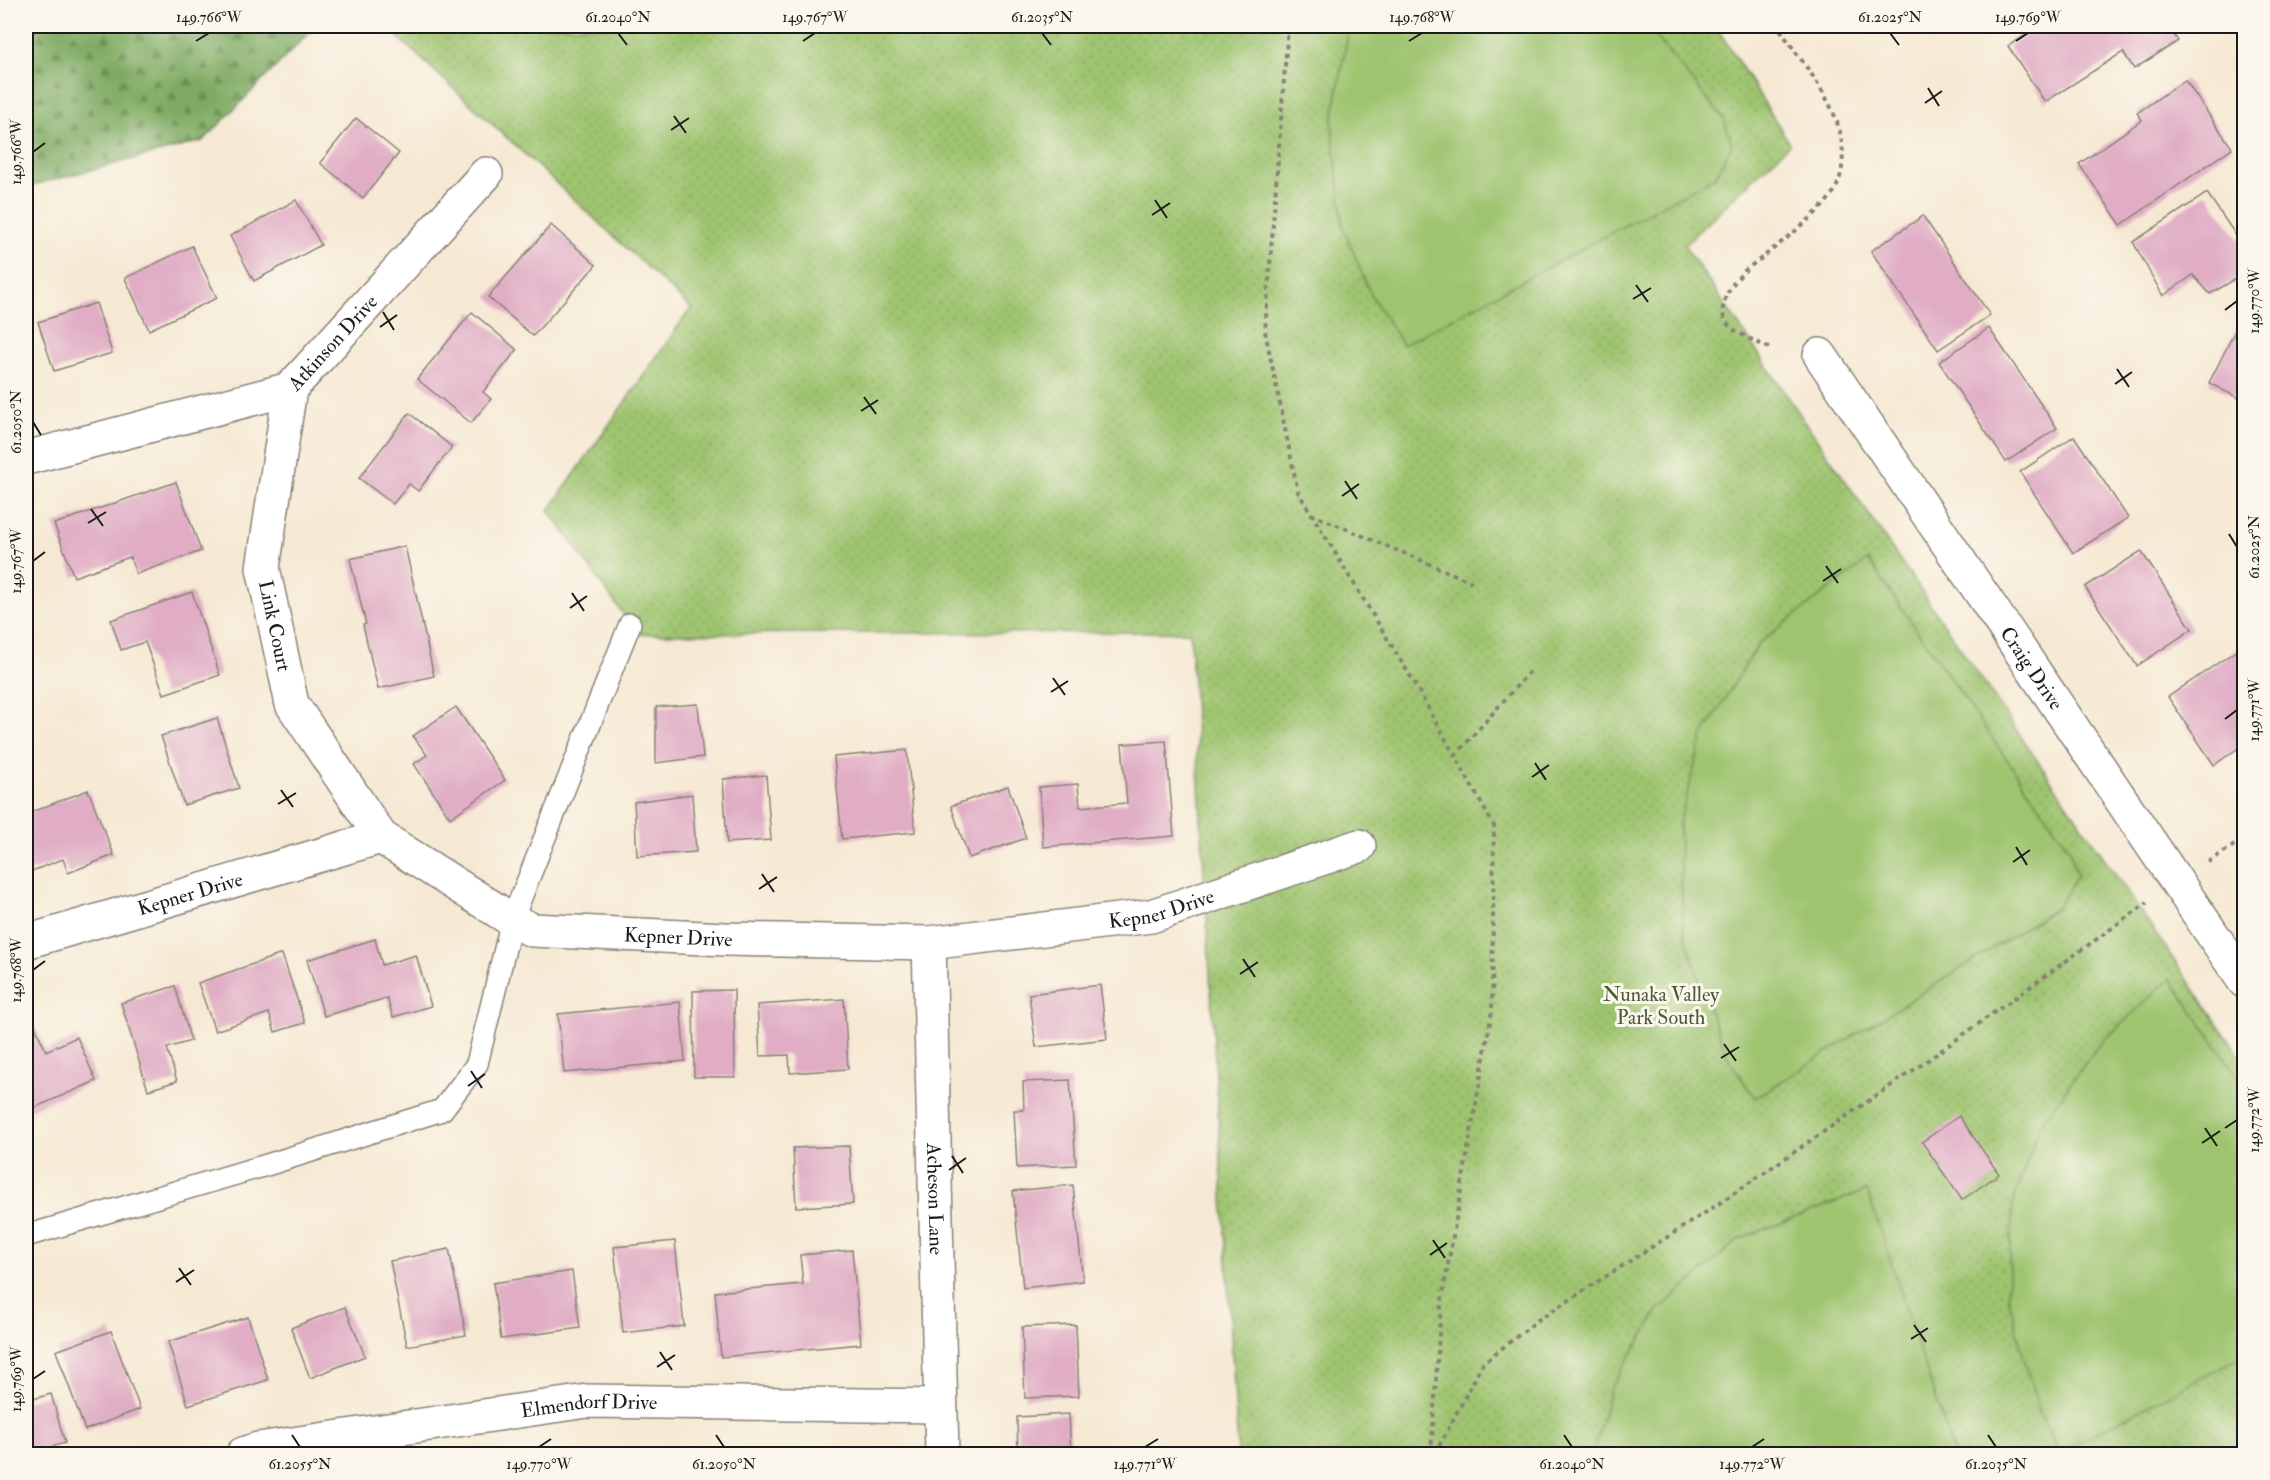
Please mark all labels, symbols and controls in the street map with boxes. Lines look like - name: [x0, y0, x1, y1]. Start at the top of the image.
- text: 149.766°W: [176, 8, 243, 27]
- text: 61.2040°N: [585, 8, 651, 27]
- text: 149.767°W: [782, 8, 848, 27]
- text: 61.2035°N: [1011, 8, 1074, 27]
- text: 149.768°W: [1389, 8, 1455, 27]
- text: 61.2025°N: [1858, 8, 1923, 27]
- text: 149.769°W: [1995, 8, 2062, 27]
- text: 149.766°W: [7, 118, 26, 185]
- text: 149.770°W: [2245, 268, 2264, 334]
- street label: Atkinson Drive: [282, 289, 383, 397]
- text: 61.2050°N: [7, 389, 26, 454]
- text: 61.2025°N: [2245, 514, 2264, 579]
- text: 149.767°W: [7, 528, 26, 594]
- street label: Link Court: [253, 578, 297, 674]
- street label: Craig Drive: [1994, 622, 2069, 715]
- text: 149.771°W: [2245, 678, 2264, 742]
- street label: Kepner Drive: [135, 867, 246, 921]
- street label: Kepner Drive: [1107, 884, 1217, 934]
- street label: Kepner Drive: [624, 922, 733, 952]
- text: 149.768°W: [7, 937, 26, 1003]
- park label: Nunaka Valley Park South: [1603, 982, 1720, 1030]
- text: 149.772°W: [2245, 1087, 2264, 1153]
- street label: Acheson Lane: [921, 1142, 949, 1255]
- text: 149.769°W: [7, 1345, 26, 1412]
- street label: Elmendorf Drive: [519, 1389, 657, 1424]
- text: 61.2055°N: [269, 1455, 332, 1474]
- text: 149.770°W: [506, 1455, 572, 1474]
- text: 61.2050°N: [692, 1455, 757, 1474]
- text: 149.771°W: [1113, 1455, 1177, 1474]
- text: 61.2040°N: [1539, 1455, 1605, 1474]
- text: 149.772°W: [1719, 1455, 1785, 1474]
- text: 61.2035°N: [1965, 1455, 2028, 1474]

